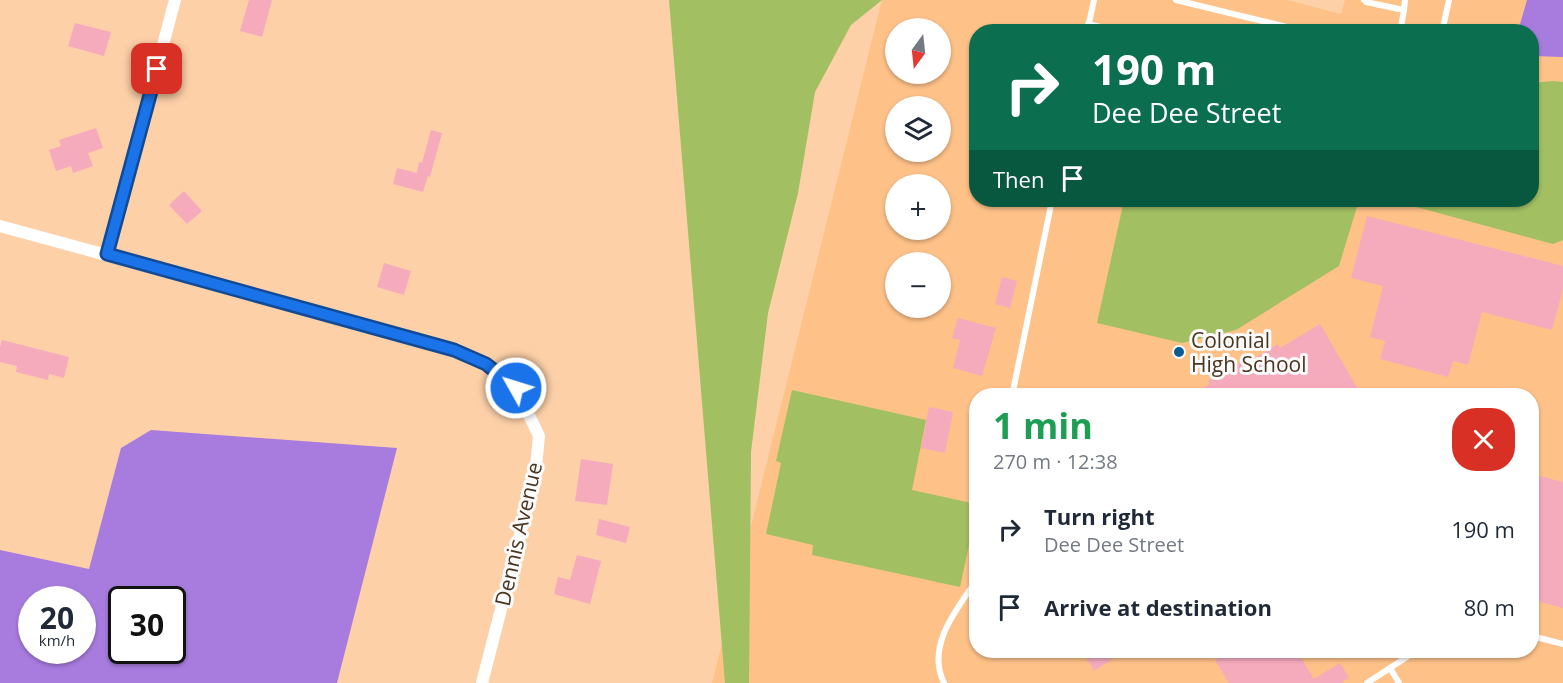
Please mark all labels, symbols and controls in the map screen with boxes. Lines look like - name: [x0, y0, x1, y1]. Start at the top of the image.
- north arrow: [885, 18, 951, 84]
- map controls: [885, 18, 951, 318]
- text: 190 m: [1092, 40, 1216, 97]
- pin: [131, 43, 182, 94]
- icon: right: [993, 48, 1071, 126]
- icon: arrive: [140, 52, 173, 85]
- text: Dee Dee Street: [1092, 94, 1281, 131]
- button: layers: [885, 96, 951, 162]
- icon: arrive: [1056, 162, 1089, 195]
- text: Then: [993, 164, 1044, 194]
- button: +: [885, 174, 951, 240]
- button: −: [885, 252, 951, 318]
- place label: Colonial High School: [1191, 326, 1307, 378]
- marker: Colonial High School: [1172, 345, 1186, 359]
- position arrow: [484, 356, 548, 420]
- text: 1 min: [993, 401, 1093, 450]
- button: close: [1452, 408, 1515, 471]
- text: 270 m · 12:38: [993, 448, 1118, 475]
- street label: Dennis Avenue: [488, 459, 548, 609]
- text: Turn right: [1044, 501, 1155, 531]
- icon: right: [993, 513, 1026, 546]
- text: 190 m: [1451, 514, 1515, 544]
- text: Dee Dee Street: [1044, 531, 1184, 558]
- speed limit sign: 30: [108, 586, 186, 664]
- icon: arrive: [993, 591, 1026, 624]
- text: Arrive at destination: [1044, 592, 1272, 622]
- text: 80 m: [1464, 592, 1515, 622]
- text: 20: [40, 597, 74, 638]
- text: km/h: [39, 630, 75, 650]

